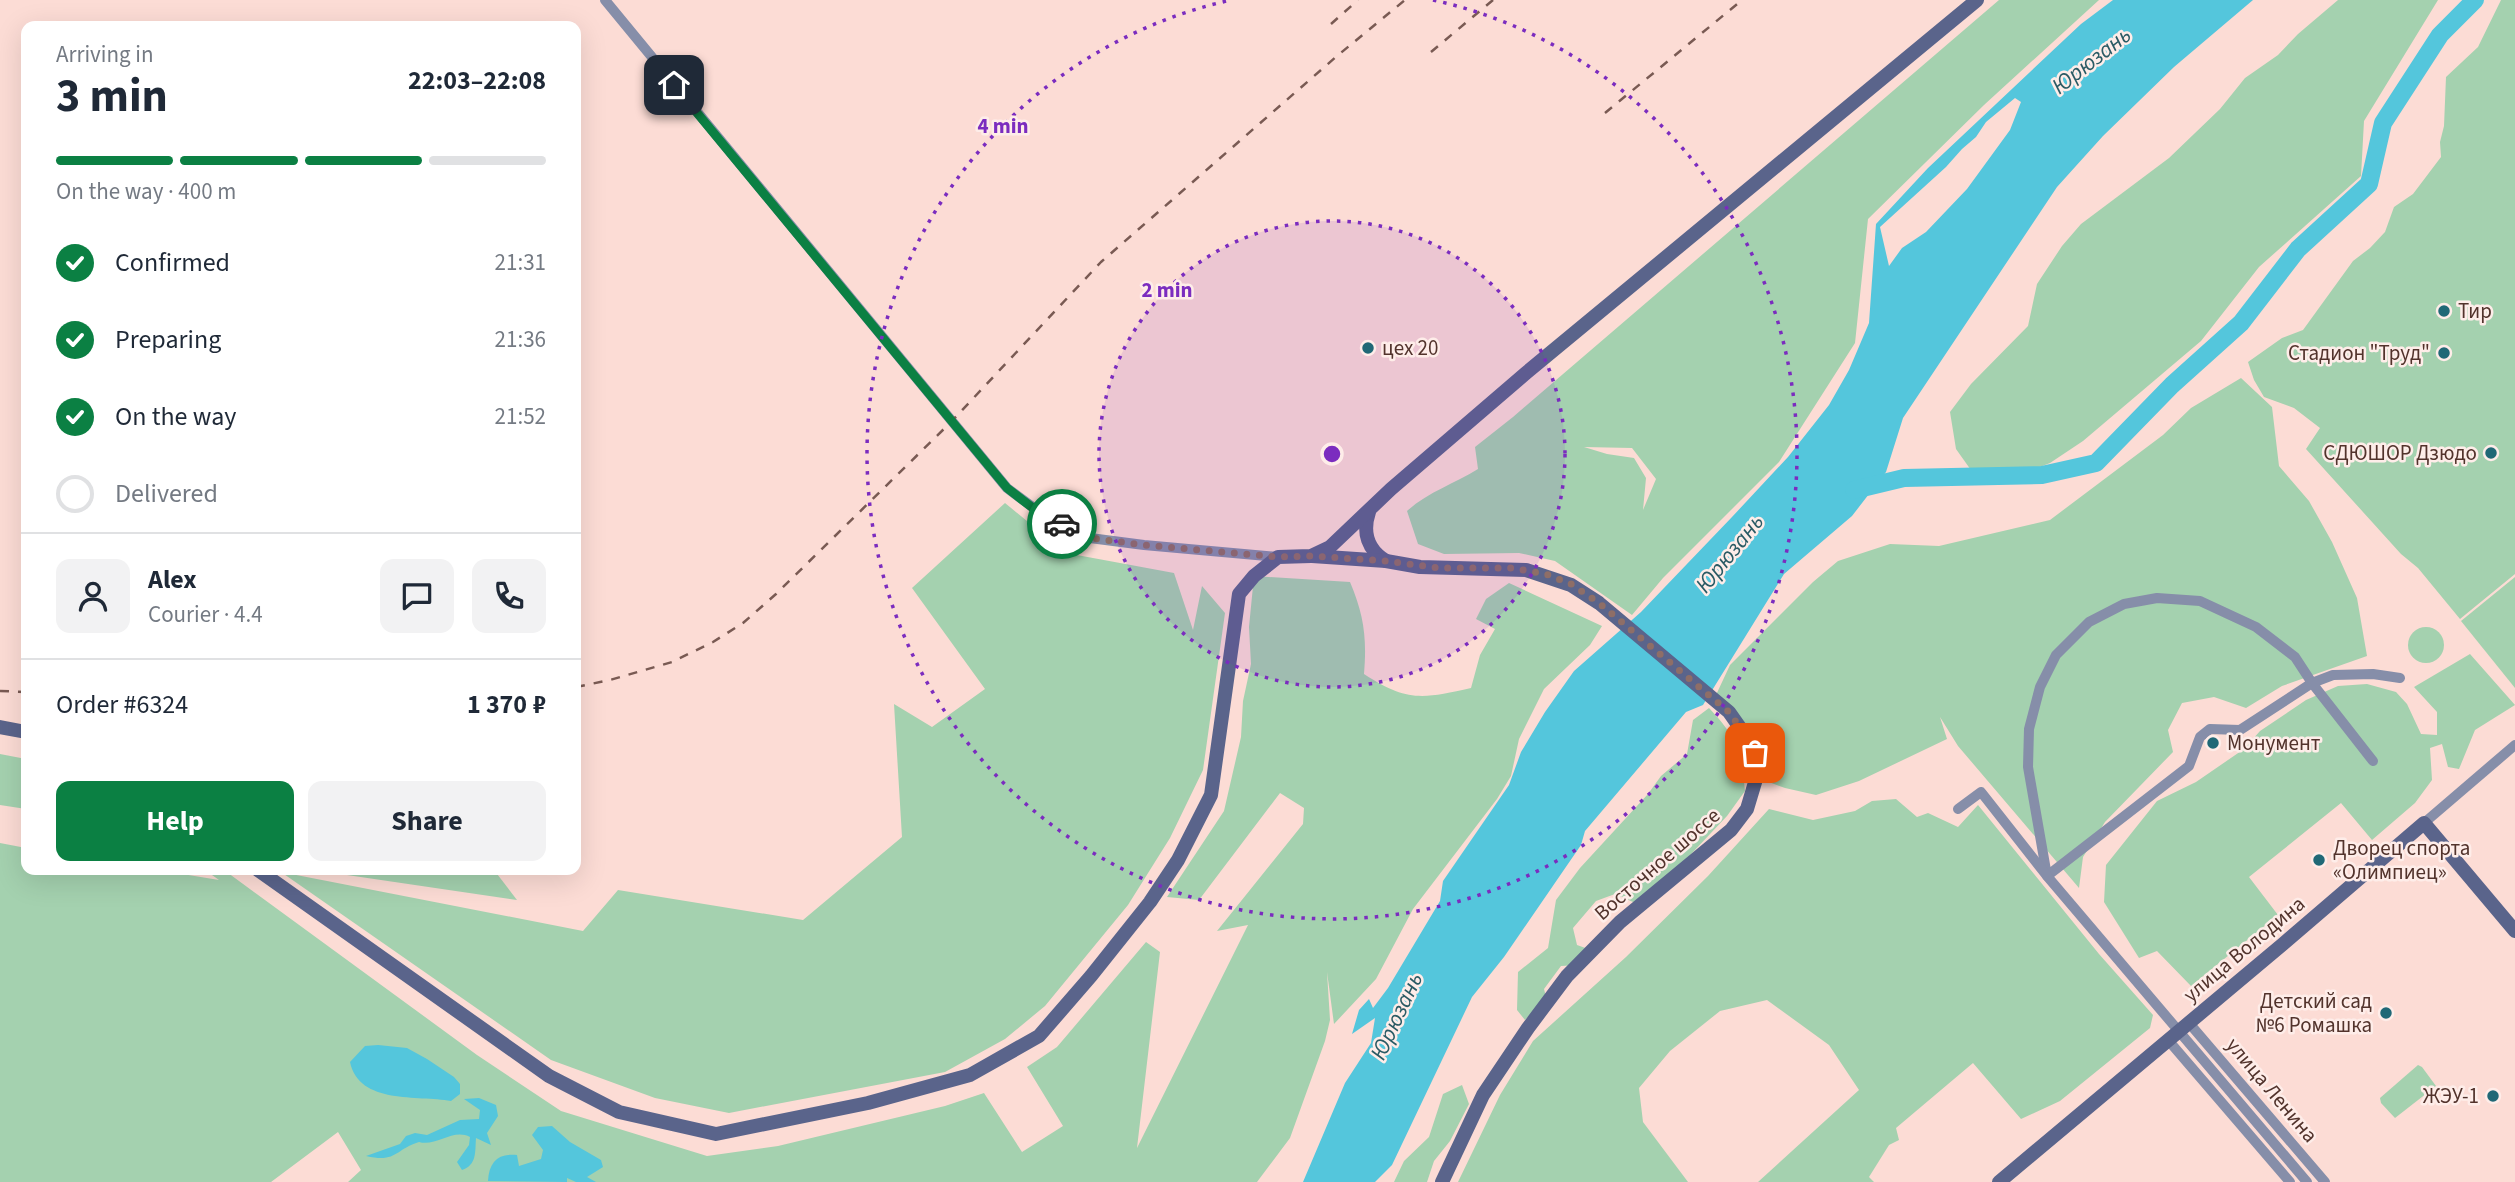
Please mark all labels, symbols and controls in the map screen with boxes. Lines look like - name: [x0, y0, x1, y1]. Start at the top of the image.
- water label: Юрюзань: [2044, 19, 2138, 102]
- text: Arriving in: [56, 38, 154, 71]
- pin: [644, 55, 704, 115]
- text: 22:03–22:08: [408, 62, 546, 99]
- text: 3 min: [56, 64, 168, 129]
- icon: home: [655, 66, 693, 104]
- text: 4 min: [977, 111, 1029, 141]
- text: On the way · 400 m: [56, 175, 236, 208]
- icon: check: [56, 244, 94, 282]
- text: Confirmed: [115, 244, 230, 281]
- text: 21:31: [495, 246, 546, 279]
- text: 2 min: [1141, 275, 1193, 305]
- place label: Тир: [2458, 296, 2492, 326]
- marker: Тир: [2436, 303, 2452, 319]
- icon: check: [56, 321, 94, 359]
- text: Preparing: [115, 321, 221, 358]
- text: 21:36: [495, 323, 546, 356]
- place label: цех 20: [1382, 333, 1438, 363]
- place label: Стадион "Труд": [2288, 338, 2430, 368]
- marker: цех 20: [1360, 340, 1376, 356]
- marker: Стадион "Труд": [2436, 345, 2452, 361]
- icon: check: [56, 398, 94, 436]
- text: On the way: [115, 398, 236, 435]
- text: 21:52: [495, 400, 546, 433]
- place label: СДЮШОР Дзюдо: [2323, 438, 2477, 468]
- centre of rings: [1320, 442, 1344, 466]
- marker: СДЮШОР Дзюдо: [2483, 445, 2499, 461]
- text: Delivered: [115, 475, 218, 512]
- courier: [1027, 489, 1097, 559]
- icon: car: [1043, 505, 1081, 543]
- water label: Юрюзань: [1687, 507, 1772, 600]
- button: person: [56, 559, 130, 633]
- button: chat: [380, 559, 454, 633]
- button: phone: [472, 559, 546, 633]
- text: Alex: [148, 561, 197, 598]
- text: Courier · 4.4: [148, 598, 263, 631]
- text: Order #6324: [56, 686, 188, 723]
- text: 1 370 ₽: [467, 686, 546, 723]
- pin: [1725, 723, 1785, 783]
- place label: Монумент: [2227, 728, 2321, 758]
- icon: bag: [1736, 734, 1774, 772]
- marker: Монумент: [2205, 735, 2221, 751]
- button: Help: [56, 781, 294, 861]
- button: Share: [308, 781, 546, 861]
- street label: Восточное шоссе: [1587, 801, 1727, 927]
- place label: Дворец спорта «Олимпиец»: [2333, 833, 2470, 887]
- marker: Дворец спорта «Олимпиец»: [2311, 852, 2327, 868]
- street label: улица Володина: [2177, 889, 2311, 1009]
- water label: Юрюзань: [1362, 967, 1431, 1065]
- place label: Детский сад №6 Ромашка: [2255, 986, 2372, 1040]
- marker: Детский сад №6 Ромашка: [2378, 1005, 2394, 1021]
- street label: улица Ленина: [2219, 1031, 2325, 1149]
- place label: ЖЭУ-1: [2423, 1081, 2479, 1111]
- marker: ЖЭУ-1: [2485, 1088, 2501, 1104]

